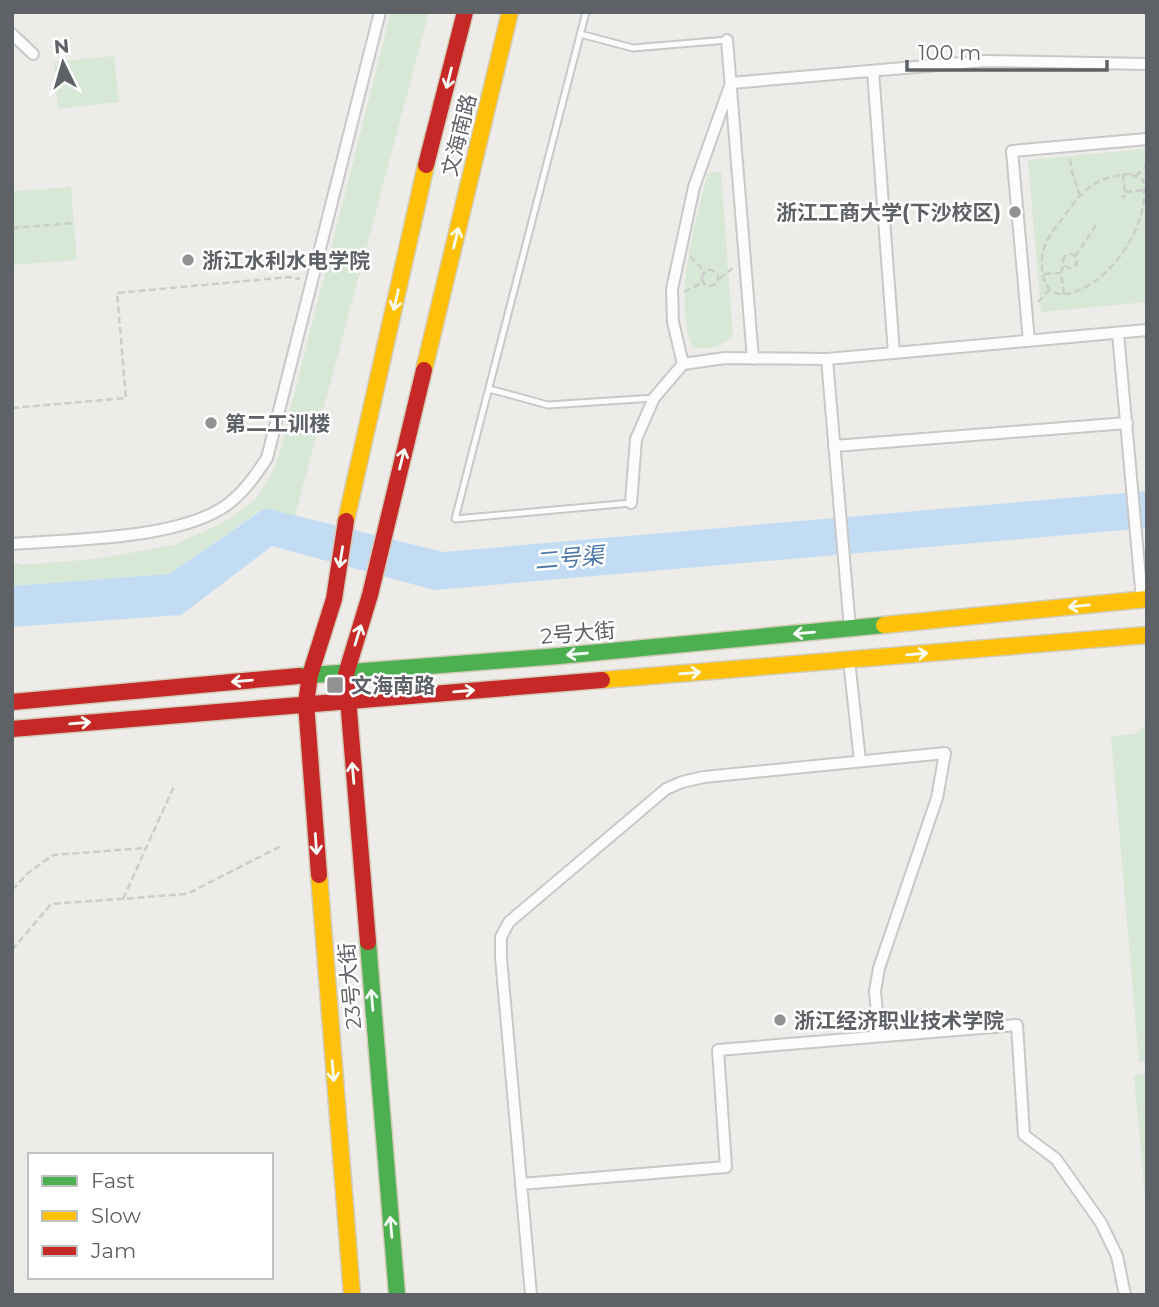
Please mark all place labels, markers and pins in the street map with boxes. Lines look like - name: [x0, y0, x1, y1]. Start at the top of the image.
- place label: 浙江工商大学(下沙校区): [776, 200, 1001, 225]
- marker: 浙江工商大学(下沙校区): [1007, 204, 1023, 220]
- place label: 浙江水利水电学院: [202, 248, 370, 273]
- marker: 浙江水利水电学院: [180, 252, 196, 268]
- place label: 第二工训楼: [225, 411, 330, 436]
- marker: 第二工训楼: [203, 415, 219, 431]
- place label: 文海南路: [351, 673, 435, 698]
- marker: 文海南路: [325, 675, 345, 695]
- place label: 浙江经济职业技术学院: [794, 1008, 1004, 1033]
- marker: 浙江经济职业技术学院: [772, 1012, 788, 1028]

